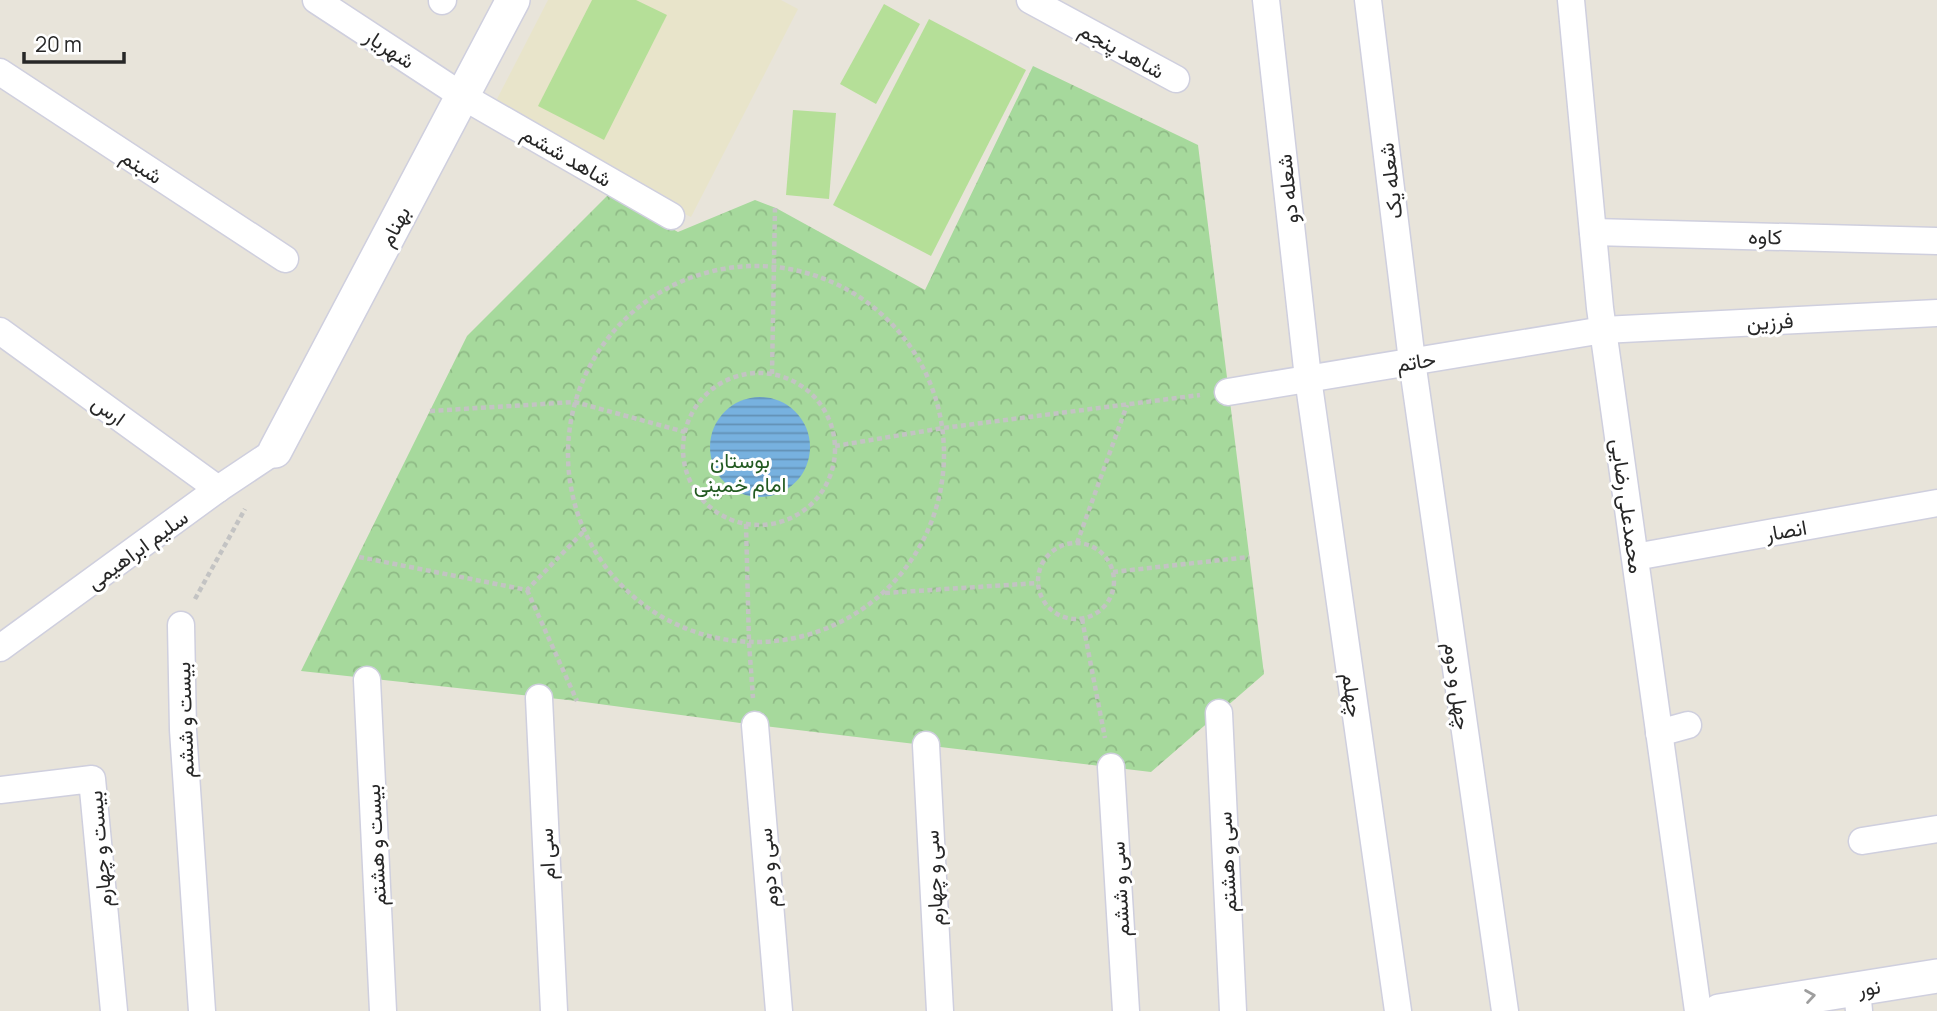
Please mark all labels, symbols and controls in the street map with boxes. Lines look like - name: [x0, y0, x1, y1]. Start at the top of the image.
- street label: شاهد پنجم: [1074, 15, 1170, 86]
- scale bar: [24, 21, 124, 65]
- street label: شهریار: [359, 21, 420, 75]
- text: 20 m: [35, 30, 82, 58]
- street label: شاهد ششم: [516, 119, 617, 194]
- street label: شعله یک: [1371, 141, 1409, 221]
- street label: شبنم: [115, 142, 168, 191]
- street label: شعله دو: [1269, 153, 1305, 225]
- street label: بهنام: [372, 201, 417, 251]
- street label: کاوه: [1748, 222, 1782, 250]
- street label: فرزین: [1746, 306, 1794, 336]
- street label: حاتم: [1394, 344, 1438, 379]
- street label: ارس: [87, 388, 131, 432]
- street label: محمدعلی رضایی: [1605, 437, 1651, 575]
- park label: بوستان امام خمینی: [694, 446, 786, 499]
- street label: سلیم ابراهیمی: [81, 503, 194, 596]
- street label: انصار: [1762, 513, 1809, 548]
- street label: چهل و دوم: [1437, 640, 1478, 732]
- street label: بیست و ششم: [168, 661, 201, 779]
- street label: چهلم: [1335, 671, 1370, 719]
- street label: بیست و هشتم: [358, 783, 393, 907]
- street label: بیست و چهارم: [80, 789, 119, 908]
- street label: سی و هشتم: [1209, 811, 1244, 913]
- street label: سی ام: [531, 827, 562, 881]
- street label: سی و دوم: [750, 827, 785, 909]
- street label: سی و چهارم: [917, 829, 950, 927]
- street label: سی و ششم: [1103, 841, 1136, 937]
- street label: نور: [1855, 971, 1882, 1003]
- one-way arrow: [1805, 989, 1816, 1004]

